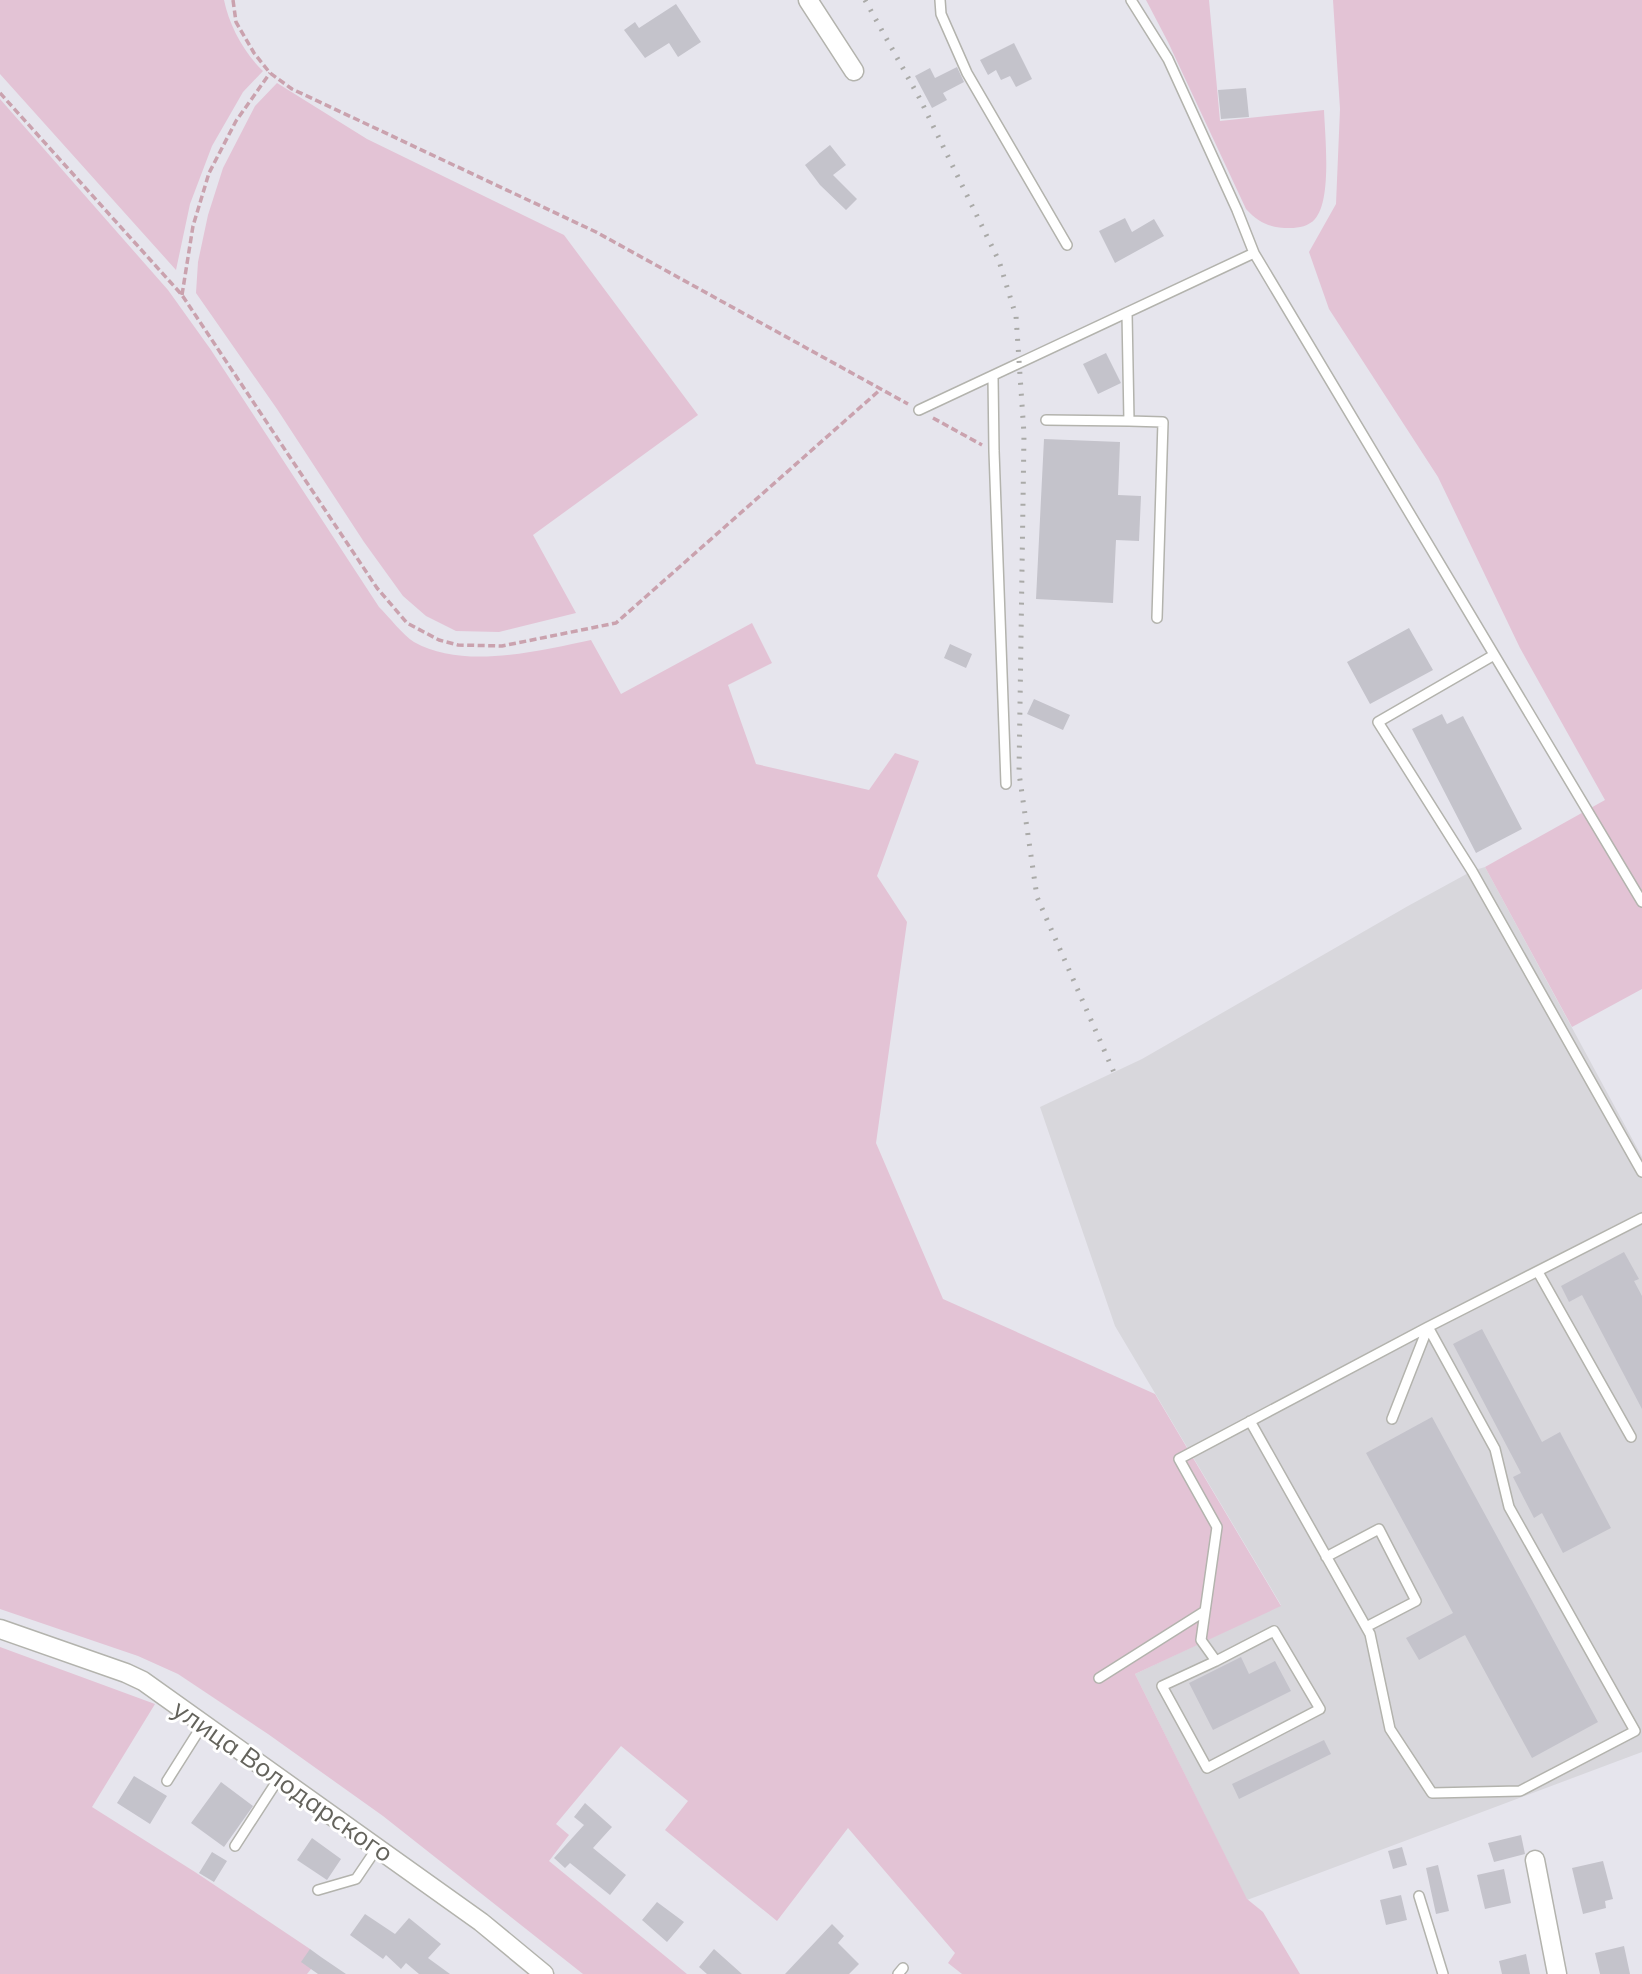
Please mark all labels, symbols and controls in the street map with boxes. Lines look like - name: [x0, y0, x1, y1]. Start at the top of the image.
- street label: улица Володарского: [167, 1692, 400, 1869]

